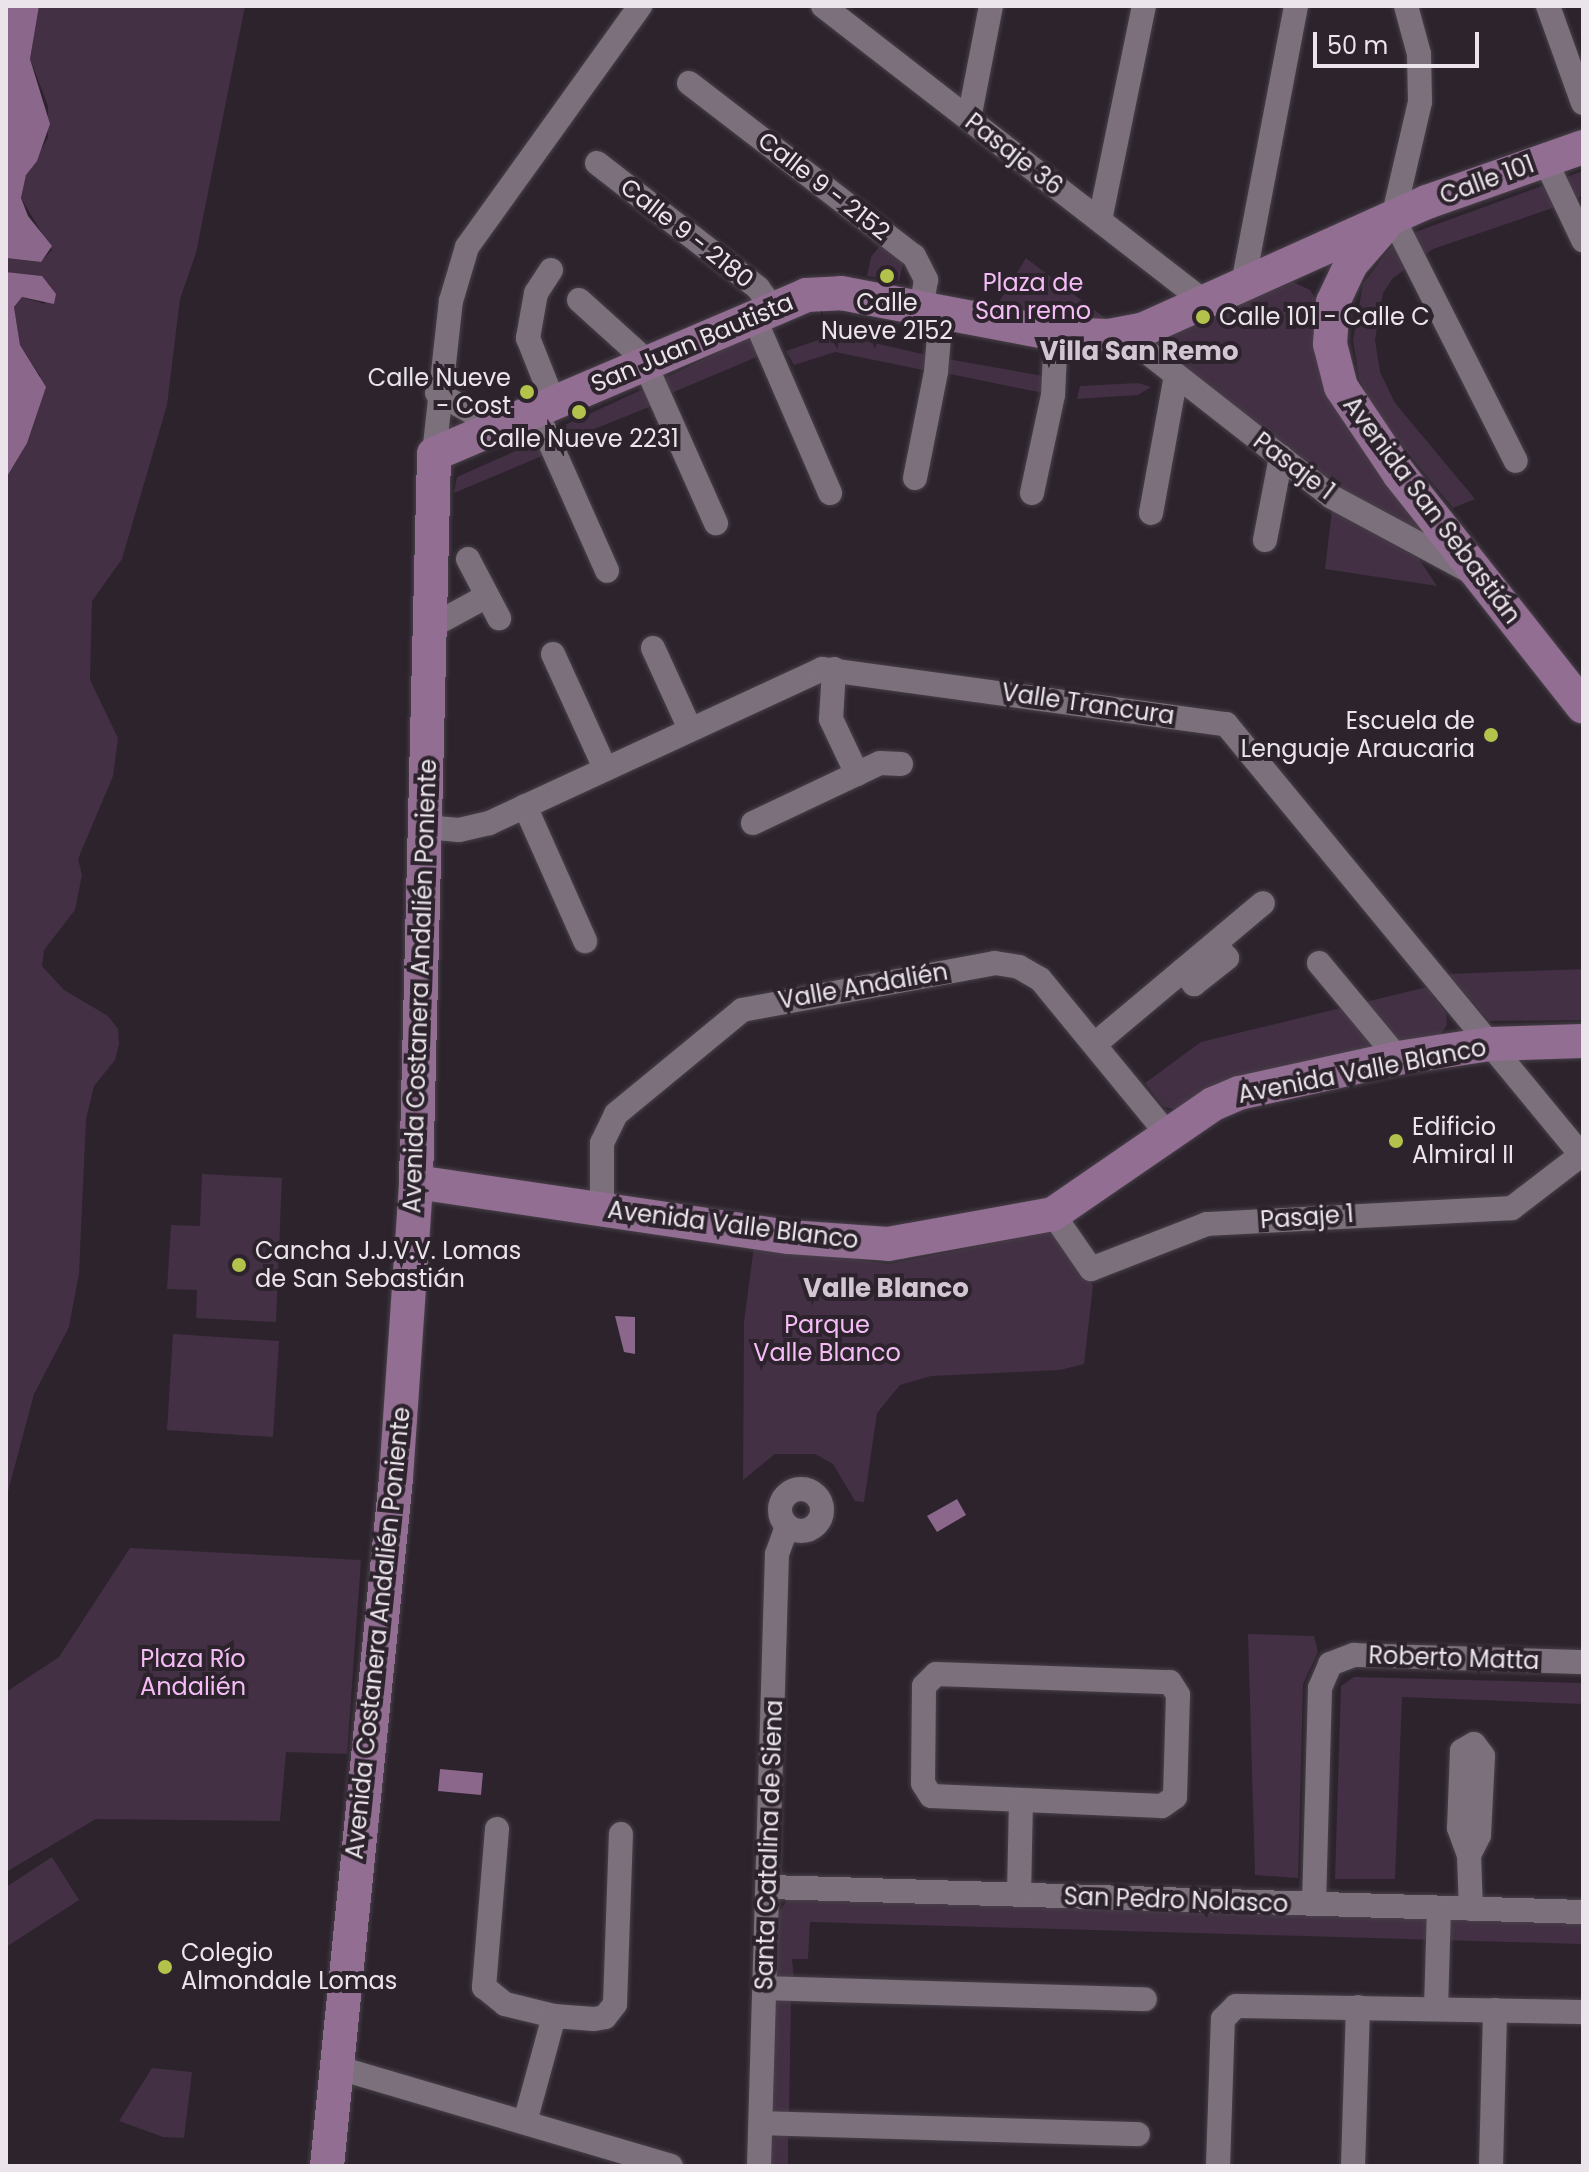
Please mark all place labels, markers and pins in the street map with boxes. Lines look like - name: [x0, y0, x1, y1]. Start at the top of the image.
- marker: Calle Nueve 2152: [878, 267, 896, 285]
- place label: Calle Nueve 2152: [821, 289, 953, 345]
- place label: Calle 101 - Calle C: [1219, 303, 1430, 331]
- marker: Calle 101 - Calle C: [1194, 308, 1212, 326]
- place label: Calle Nueve - Cost: [368, 364, 511, 420]
- marker: Calle Nueve - Cost: [518, 383, 536, 401]
- marker: Calle Nueve 2231: [570, 403, 588, 421]
- place label: Calle Nueve 2231: [479, 425, 679, 453]
- place label: Escuela de Lenguaje Araucaria: [1241, 707, 1475, 763]
- marker: Escuela de Lenguaje Araucaria: [1482, 726, 1500, 744]
- place label: Edificio Almiral II: [1412, 1113, 1514, 1169]
- marker: Edificio Almiral II: [1387, 1132, 1405, 1150]
- place label: Cancha J.J.V.V. Lomas de San Sebastián: [255, 1237, 521, 1293]
- marker: Cancha J.J.V.V. Lomas de San Sebastián: [230, 1256, 248, 1274]
- place label: Colegio Almondale Lomas: [181, 1939, 397, 1995]
- marker: Colegio Almondale Lomas: [156, 1958, 174, 1976]

